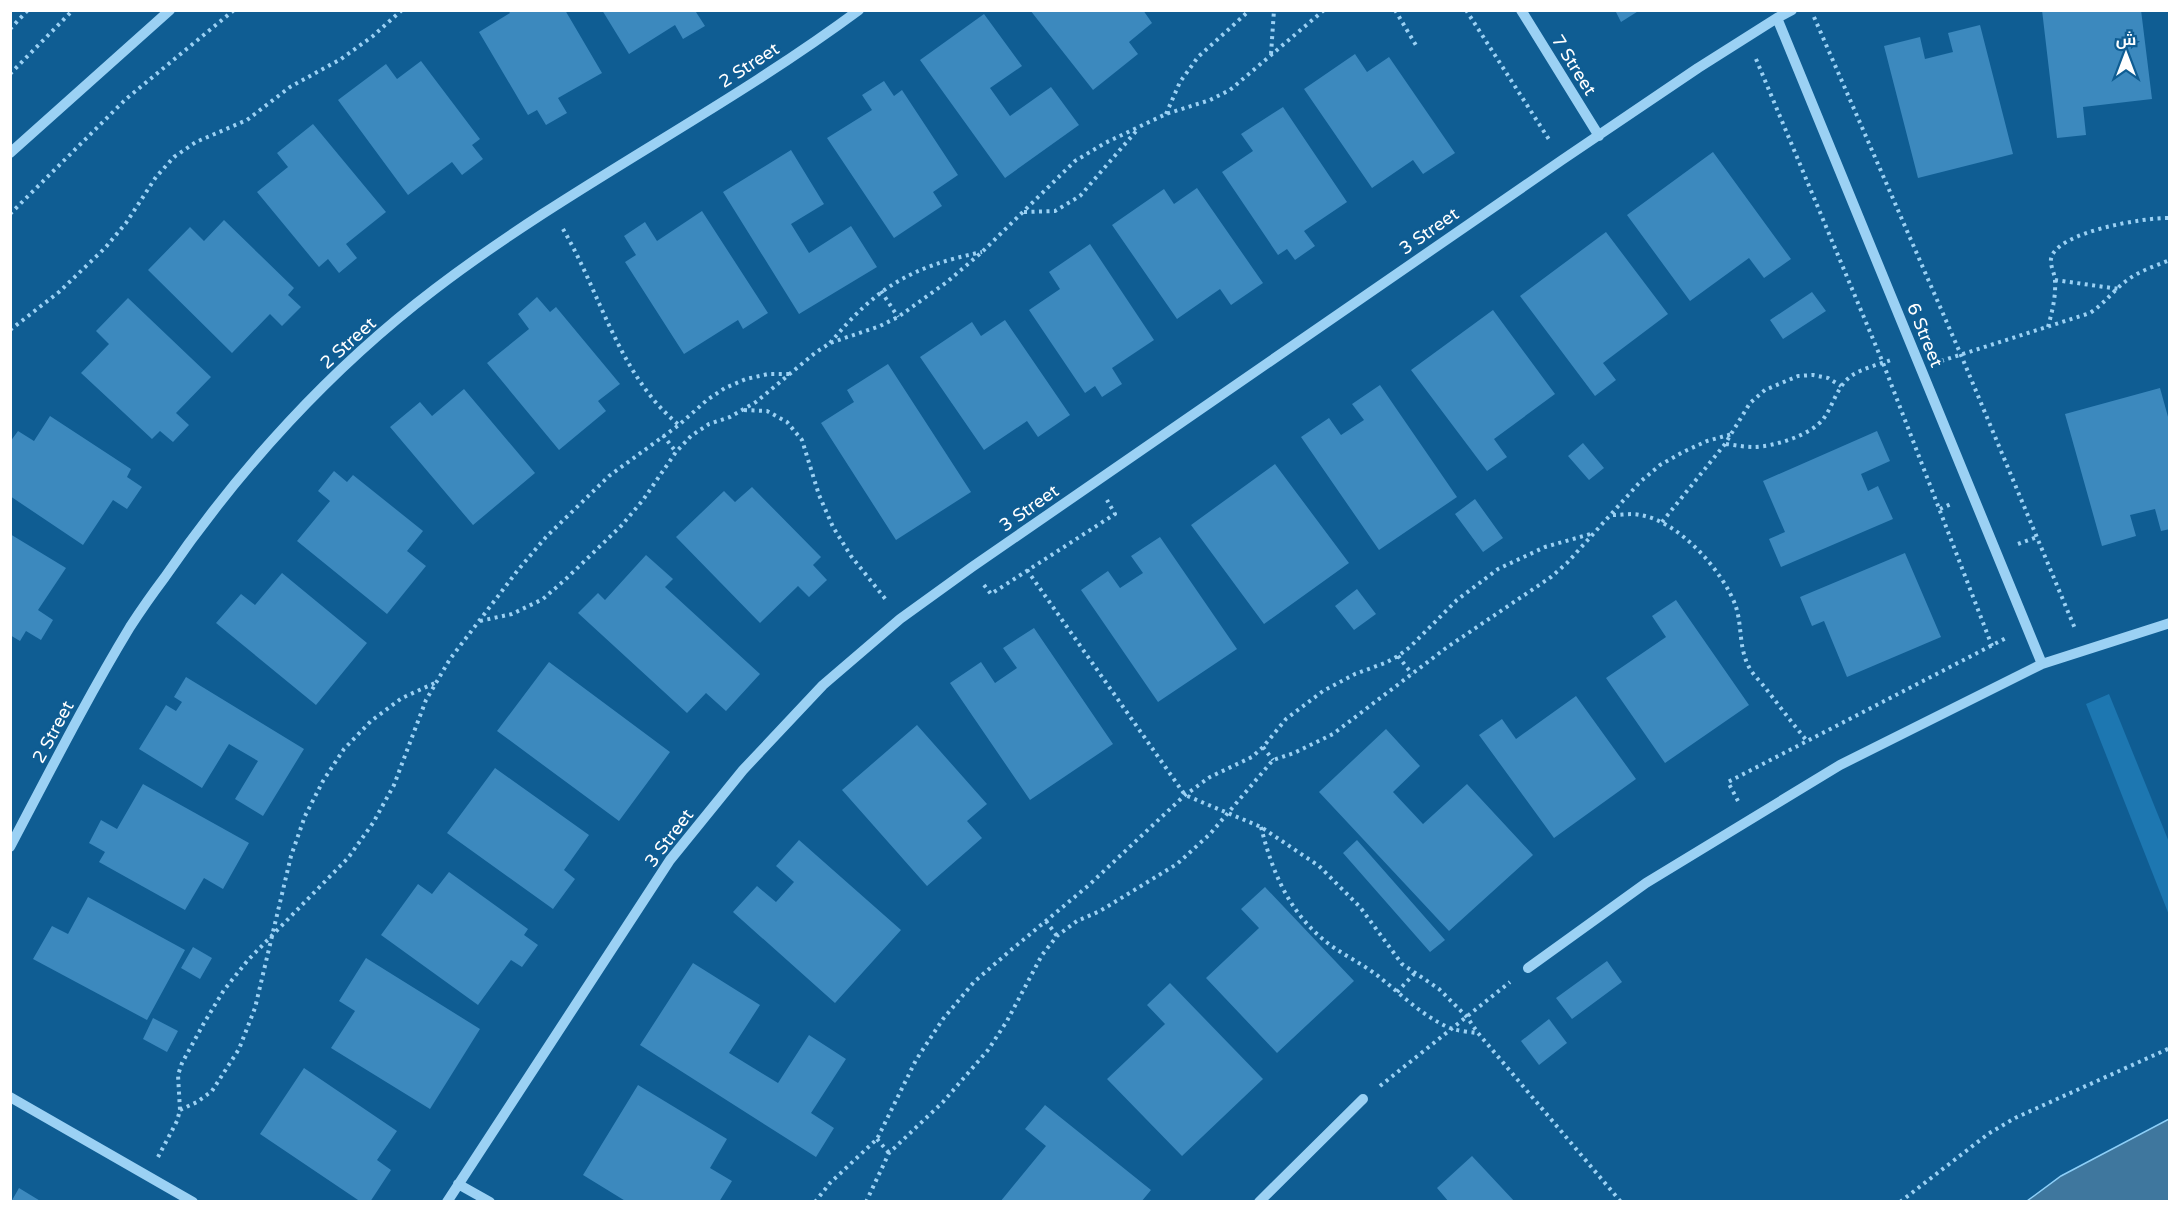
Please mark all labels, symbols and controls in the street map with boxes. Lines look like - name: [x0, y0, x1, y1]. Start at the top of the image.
- north arrow: [2096, 24, 2156, 84]
- text: ش: [2116, 30, 2136, 50]
- street label: 7 Street: [1547, 31, 1601, 100]
- street label: 2 Street: [715, 37, 783, 93]
- street label: 3 Street: [1395, 203, 1463, 259]
- street label: 6 Street: [1902, 300, 1948, 370]
- street label: 2 Street: [316, 312, 381, 374]
- street label: 3 Street: [995, 480, 1063, 536]
- street label: 2 Street: [27, 697, 79, 767]
- street label: 3 Street: [640, 804, 698, 872]

